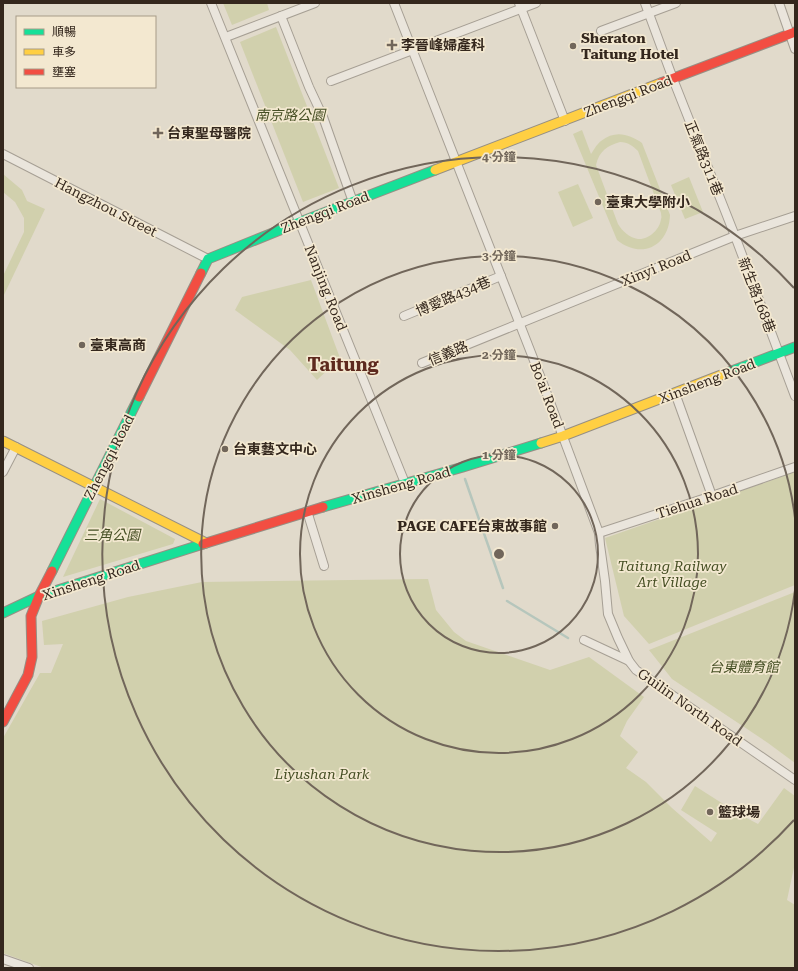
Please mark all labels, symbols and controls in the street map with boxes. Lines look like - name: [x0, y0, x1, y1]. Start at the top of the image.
- legend: [16, 16, 156, 88]
- text: 順暢: [52, 25, 76, 39]
- place label: Sheraton Taitung Hotel: [581, 30, 679, 62]
- place label: 李晉峰婦產科: [401, 37, 485, 53]
- marker: 李晉峰婦產科: [386, 39, 398, 51]
- marker: Sheraton Taitung Hotel: [568, 41, 578, 51]
- text: 車多: [52, 45, 76, 59]
- text: 壅塞: [52, 65, 76, 79]
- street label: Zhengqi Road: [582, 72, 674, 120]
- park label: 南京路公園: [255, 107, 327, 123]
- street label: 正氣路311巷: [682, 118, 726, 198]
- place label: 台東聖母醫院: [167, 125, 251, 141]
- marker: 台東聖母醫院: [152, 127, 164, 139]
- text: 4 分鐘: [482, 150, 516, 164]
- street label: Hangzhou Street: [52, 174, 160, 240]
- street label: Zhengqi Road: [279, 188, 371, 236]
- place label: 臺東大學附小: [606, 194, 690, 210]
- marker: 臺東大學附小: [593, 197, 603, 207]
- street label: Nanjing Road: [302, 243, 351, 333]
- street label: Xinyi Road: [619, 247, 694, 289]
- text: 3 分鐘: [482, 249, 516, 263]
- street label: 新生路168巷: [735, 255, 779, 335]
- street label: 博愛路434巷: [413, 273, 493, 319]
- place label: 臺東高商: [90, 337, 146, 353]
- street label: 信義路: [426, 338, 470, 368]
- marker: 臺東高商: [77, 340, 87, 350]
- text: 2 分鐘: [482, 348, 516, 362]
- district label: Taitung: [307, 354, 379, 375]
- street label: Xinsheng Road: [656, 355, 758, 407]
- street label: Bo'ai Road: [527, 360, 567, 430]
- street label: Zhengqi Road: [81, 412, 137, 502]
- place label: 台東藝文中心: [233, 441, 317, 457]
- marker: 台東藝文中心: [220, 444, 230, 454]
- text: 1 分鐘: [482, 448, 516, 462]
- street label: Xinsheng Road: [350, 463, 452, 507]
- street label: Tiehua Road: [654, 480, 740, 522]
- place label: PAGE CAFE台東故事館: [397, 518, 547, 534]
- marker: PAGE CAFE台東故事館: [550, 521, 560, 531]
- park label: 三角公園: [84, 527, 142, 543]
- centre of rings: [492, 547, 506, 561]
- street label: Xinsheng Road: [40, 557, 142, 603]
- park label: Taitung Railway Art Village: [618, 558, 727, 590]
- park label: 台東體育館: [709, 659, 781, 675]
- street label: Guilin North Road: [635, 665, 745, 749]
- park label: Liyushan Park: [274, 766, 370, 782]
- place label: 籃球場: [718, 804, 760, 820]
- marker: 籃球場: [705, 807, 715, 817]

